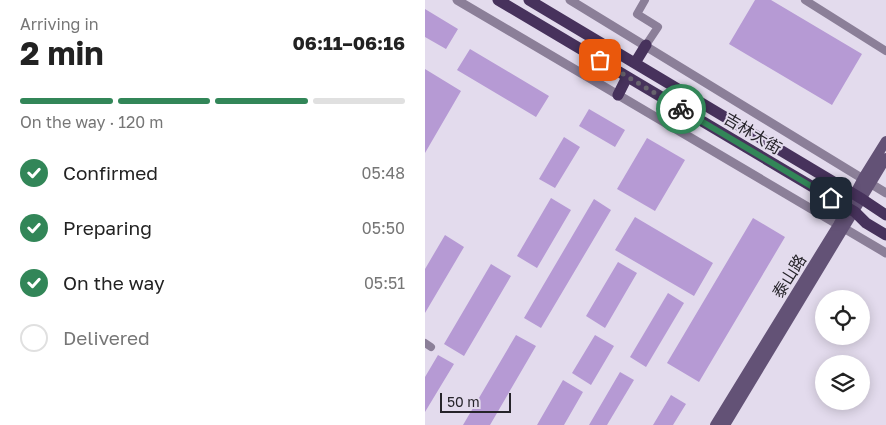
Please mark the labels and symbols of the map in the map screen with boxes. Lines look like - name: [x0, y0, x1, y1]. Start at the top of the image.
- pin: [579, 39, 621, 81]
- courier: [656, 84, 706, 134]
- street label: 吉林大街: [720, 108, 786, 158]
- pin: [810, 177, 852, 219]
- street label: 泰山路: [768, 250, 810, 302]
- scale bar: [440, 390, 511, 413]

